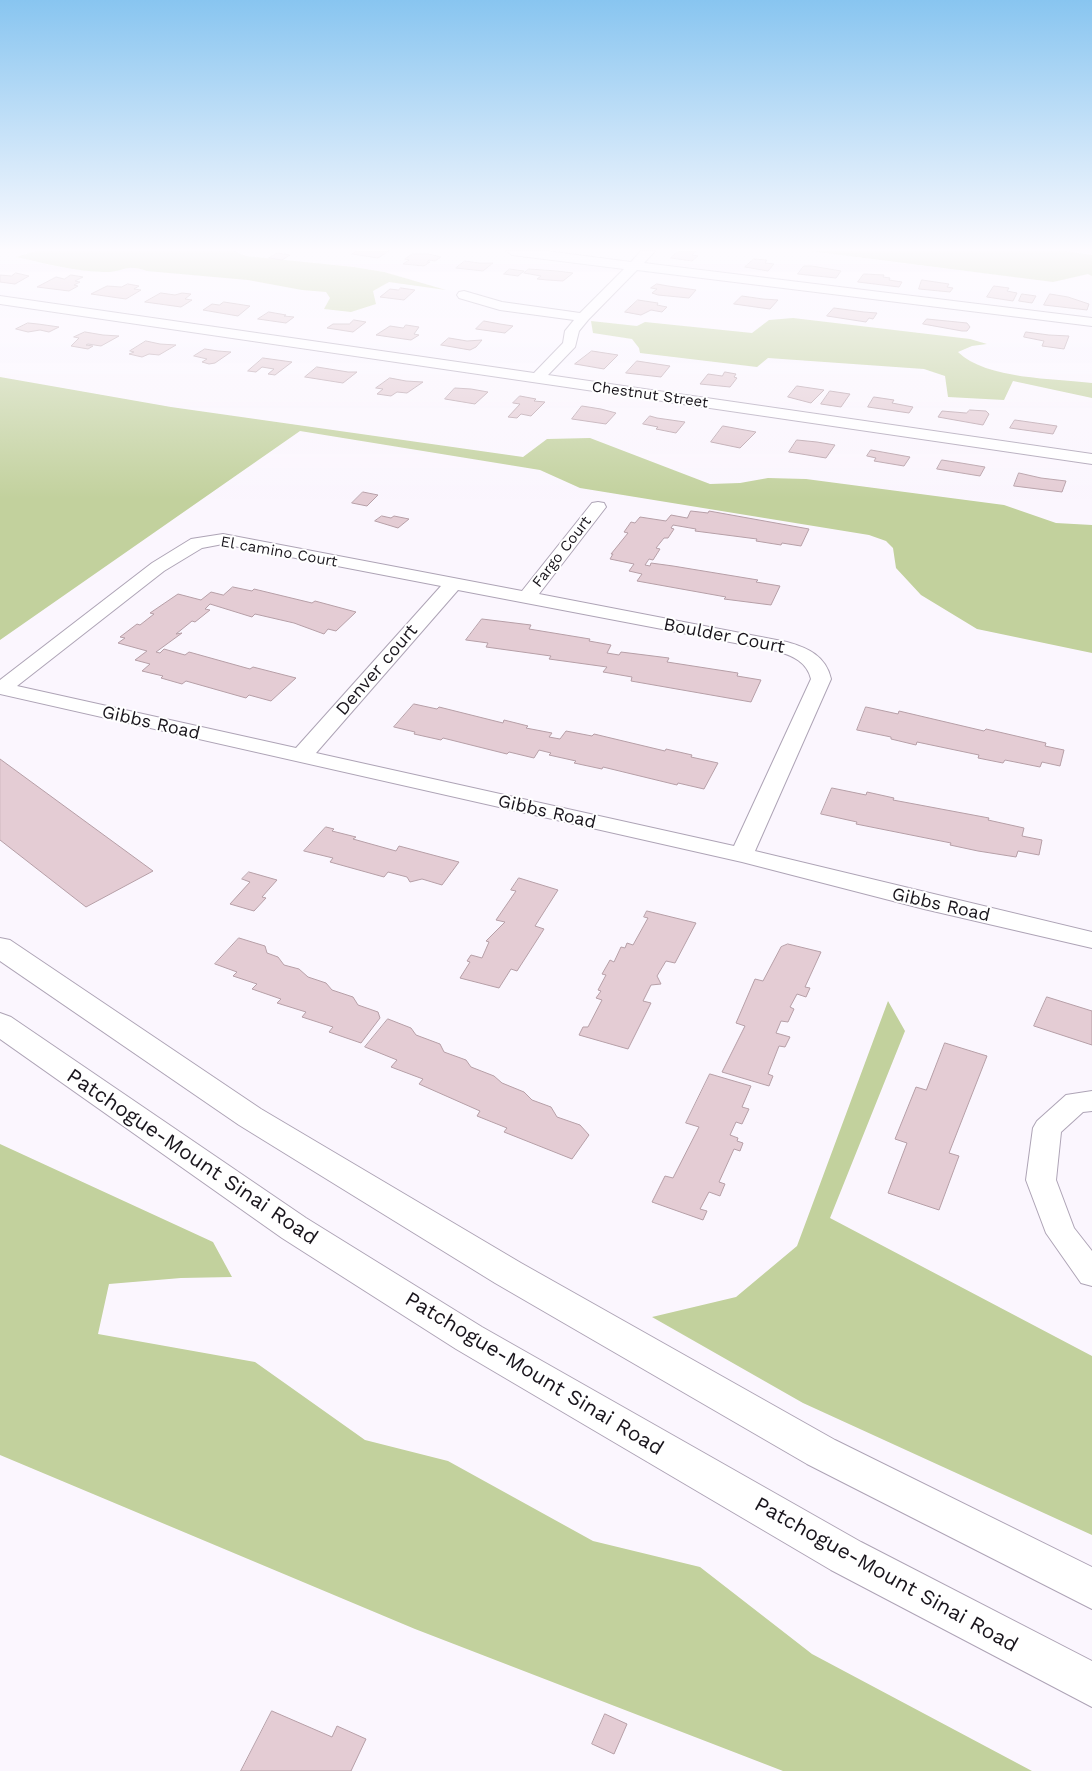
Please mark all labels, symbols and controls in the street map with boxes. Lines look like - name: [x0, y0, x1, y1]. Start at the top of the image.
- street label: Chestnut Street: [591, 378, 709, 412]
- street label: Fargo Court: [529, 513, 595, 591]
- street label: El camino Court: [219, 533, 339, 571]
- street label: Boulder Court: [662, 614, 786, 658]
- street label: Denver court: [332, 620, 422, 720]
- street label: Gibbs Road: [100, 701, 202, 745]
- street label: Gibbs Road: [496, 790, 598, 834]
- street label: Gibbs Road: [890, 883, 992, 927]
- street label: Patchogue-Mount Sinai Road: [62, 1063, 322, 1251]
- street label: Patchogue-Mount Sinai Road: [400, 1287, 668, 1461]
- street label: Patchogue-Mount Sinai Road: [750, 1492, 1022, 1658]

